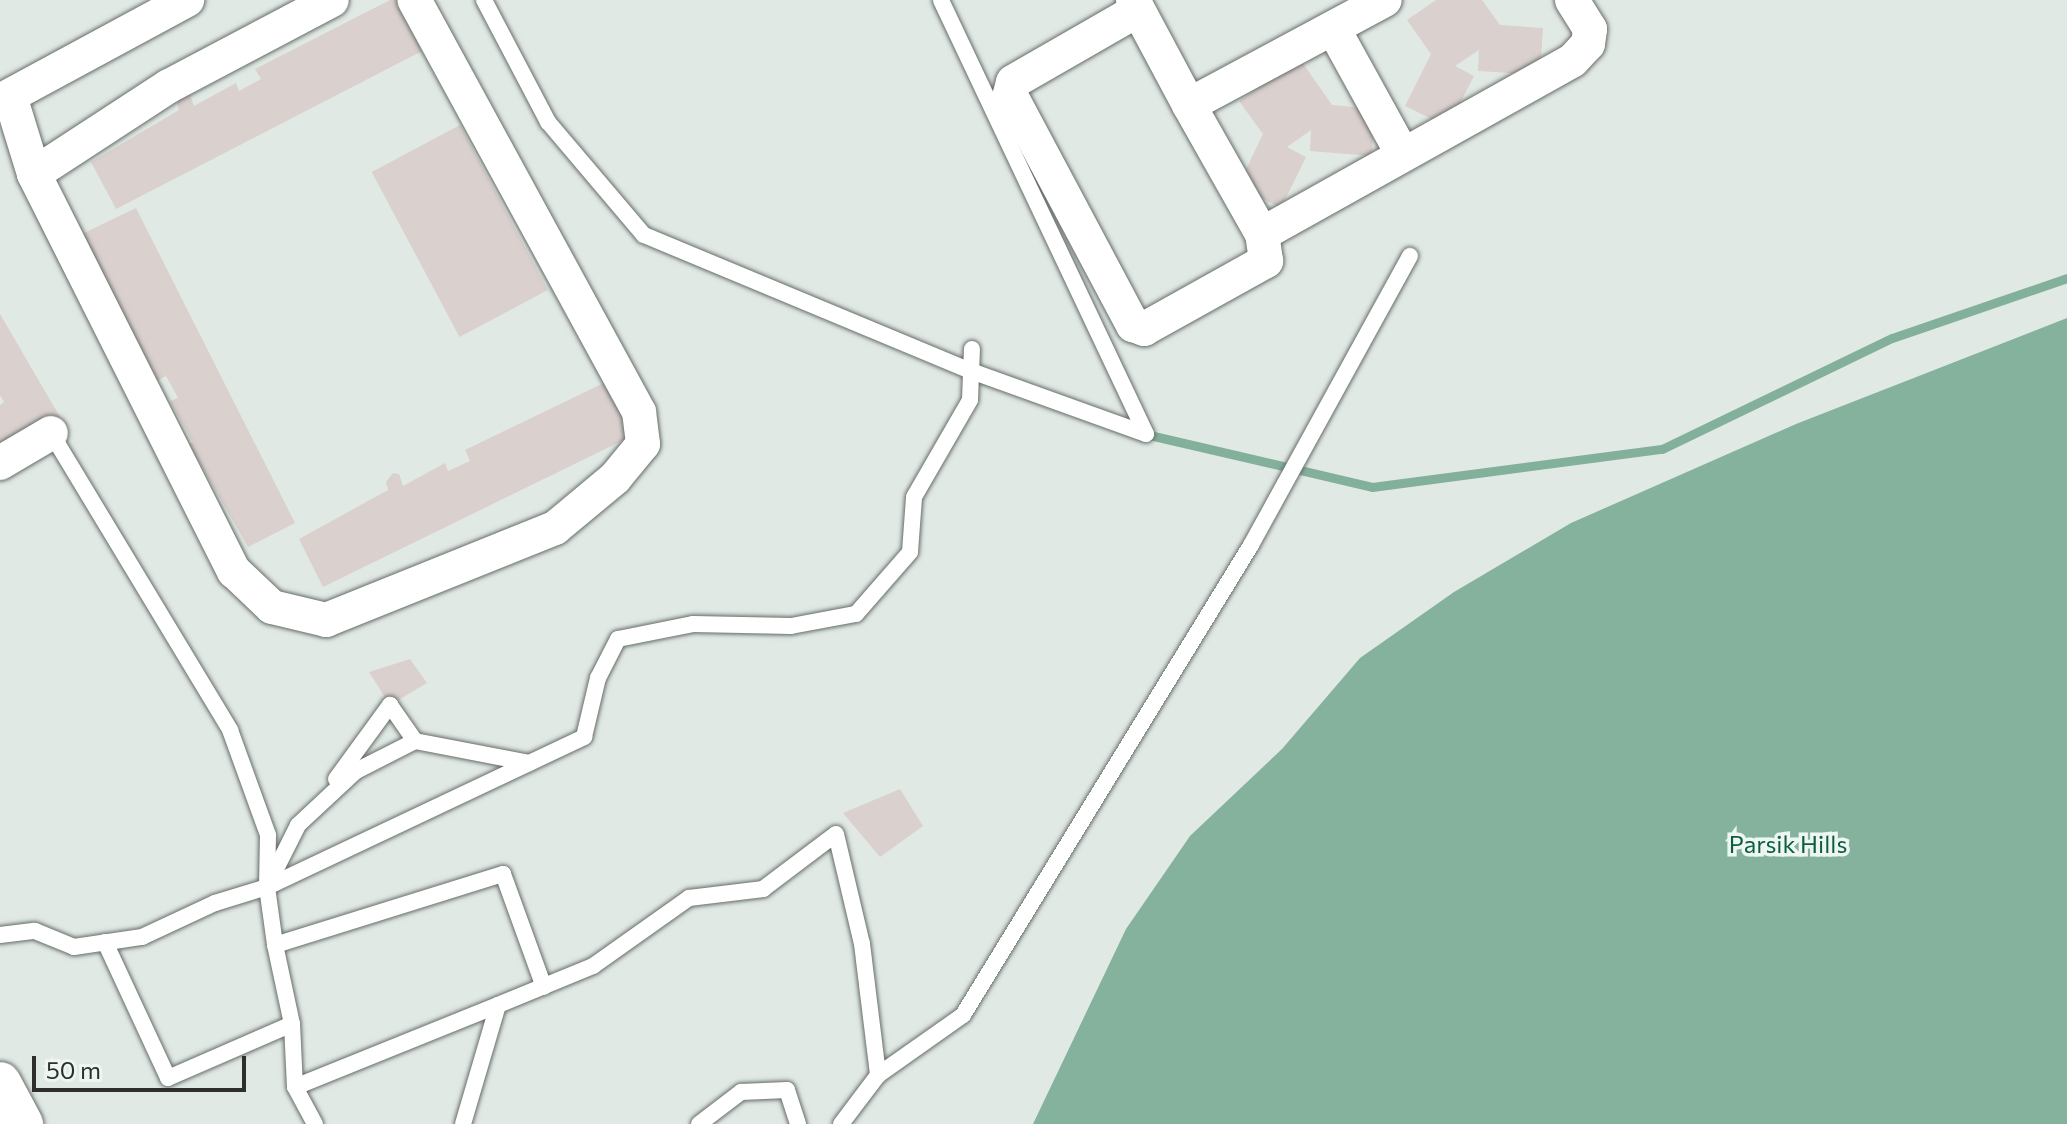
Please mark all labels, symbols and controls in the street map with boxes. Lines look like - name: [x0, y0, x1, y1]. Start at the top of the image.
- park label: Parsik Hills: [1729, 830, 1847, 858]
- scale bar: [36, 1040, 250, 1090]
- text: 50 m: [46, 1055, 101, 1084]

